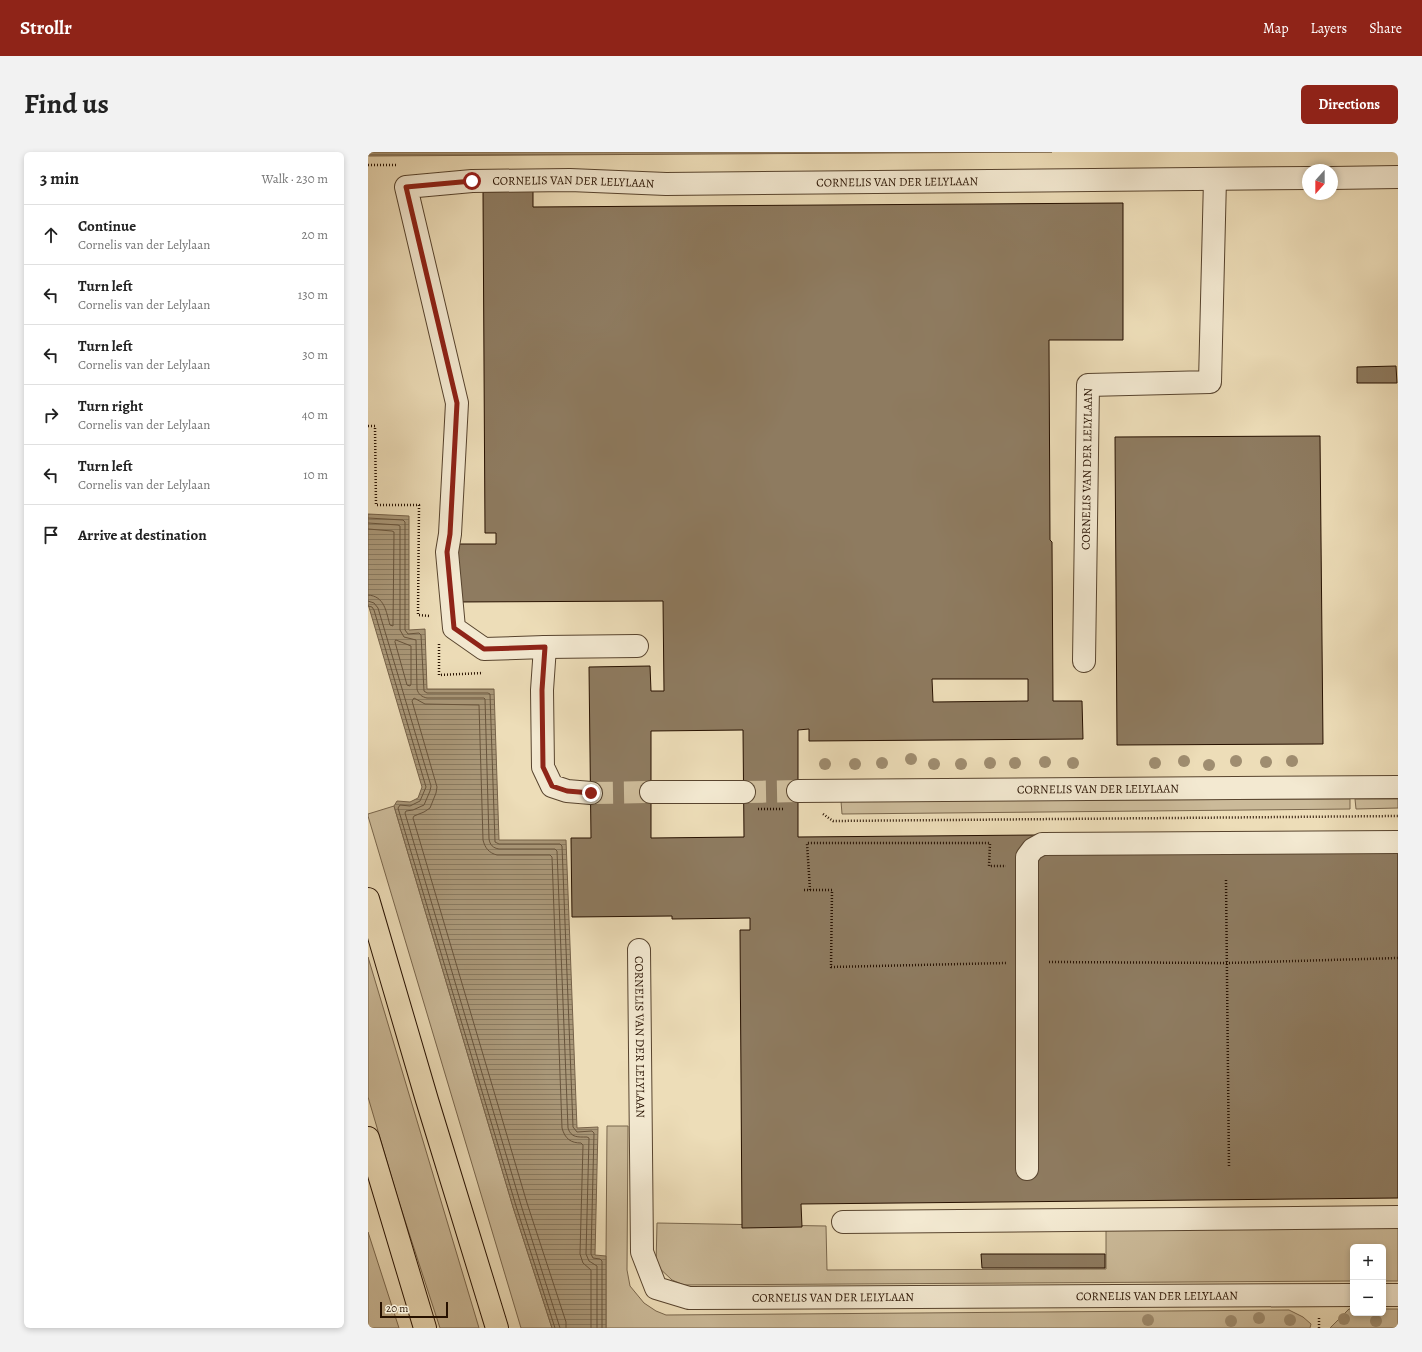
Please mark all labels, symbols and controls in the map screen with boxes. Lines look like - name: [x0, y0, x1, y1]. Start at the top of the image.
- text: Strollr: [20, 15, 72, 41]
- text: Map: [1263, 19, 1289, 38]
- text: Layers: [1311, 19, 1347, 38]
- text: Share: [1369, 19, 1402, 38]
- text: Find us: [24, 85, 109, 123]
- button: Directions: [1301, 85, 1398, 124]
- north arrow: [1302, 164, 1338, 200]
- text: 3 min: [40, 167, 79, 190]
- text: Walk · 230 m: [262, 170, 328, 187]
- route start: [463, 172, 481, 190]
- street label: CORNELIS VAN DER LELYLAAN: [492, 172, 655, 192]
- street label: CORNELIS VAN DER LELYLAAN: [816, 173, 979, 191]
- text: Continue: [78, 216, 136, 236]
- icon: ahead: [40, 224, 62, 246]
- text: 20 m: [302, 226, 328, 243]
- text: Cornelis van der Lelylaan: [78, 236, 210, 253]
- text: Turn left: [78, 276, 133, 296]
- icon: left: [40, 284, 62, 306]
- text: 130 m: [298, 286, 328, 303]
- text: Cornelis van der Lelylaan: [78, 296, 210, 313]
- text: Turn left: [78, 336, 133, 356]
- icon: left: [40, 344, 62, 366]
- text: 30 m: [302, 346, 328, 363]
- text: Cornelis van der Lelylaan: [78, 356, 210, 373]
- street label: CORNELIS VAN DER LELYLAAN: [1078, 388, 1096, 550]
- text: Turn right: [78, 396, 143, 416]
- icon: right: [40, 404, 62, 426]
- text: 40 m: [302, 406, 328, 423]
- text: Cornelis van der Lelylaan: [78, 416, 210, 433]
- text: Turn left: [78, 456, 133, 476]
- icon: left: [40, 464, 62, 486]
- text: 10 m: [303, 466, 328, 483]
- text: Cornelis van der Lelylaan: [78, 476, 210, 493]
- icon: arrive: [40, 524, 62, 546]
- text: Arrive at destination: [78, 525, 207, 545]
- street label: CORNELIS VAN DER LELYLAAN: [1017, 780, 1179, 798]
- route end: [582, 784, 600, 802]
- street label: CORNELIS VAN DER LELYLAAN: [631, 956, 649, 1118]
- map controls: [1350, 1244, 1386, 1316]
- button: +: [1350, 1244, 1386, 1280]
- button: −: [1350, 1280, 1386, 1316]
- street label: CORNELIS VAN DER LELYLAAN: [1076, 1288, 1238, 1304]
- street label: CORNELIS VAN DER LELYLAAN: [752, 1289, 914, 1306]
- scale bar: [380, 1300, 448, 1319]
- text: 20 m: [386, 1301, 408, 1316]

